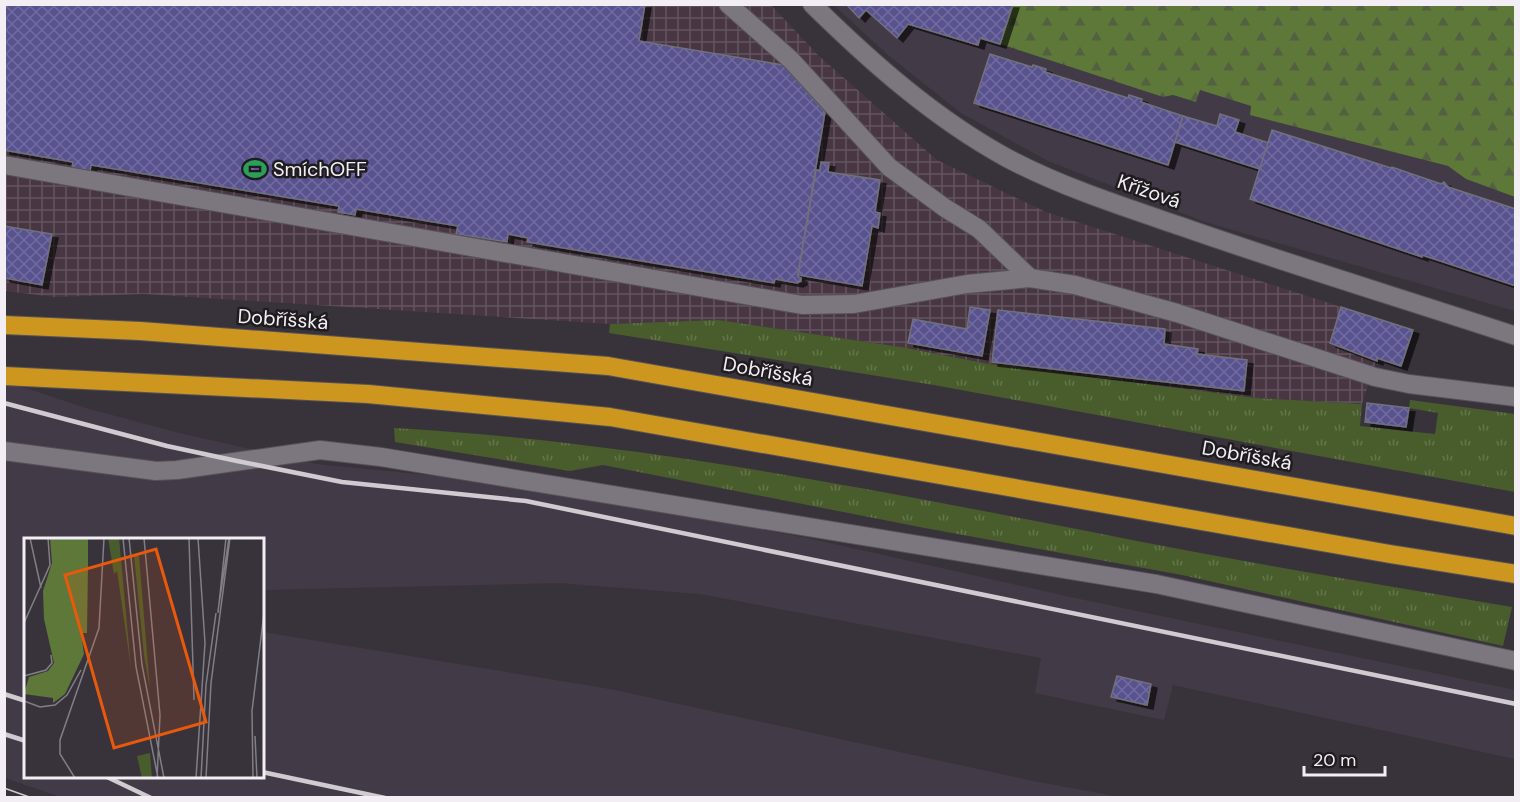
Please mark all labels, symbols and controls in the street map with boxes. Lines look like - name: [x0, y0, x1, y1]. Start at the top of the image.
- sports icon: SmíchOFF: [242, 156, 268, 182]
- place label: SmíchOFF: [273, 156, 367, 182]
- street label: Křížová: [1114, 168, 1184, 214]
- street label: Dobříšská: [237, 303, 329, 335]
- street label: Dobříšská: [721, 350, 815, 392]
- street label: Dobříšská: [1200, 434, 1294, 476]
- inset map: [24, 538, 264, 778]
- scale bar: [1304, 739, 1385, 777]
- text: 20 m: [1313, 748, 1356, 772]

